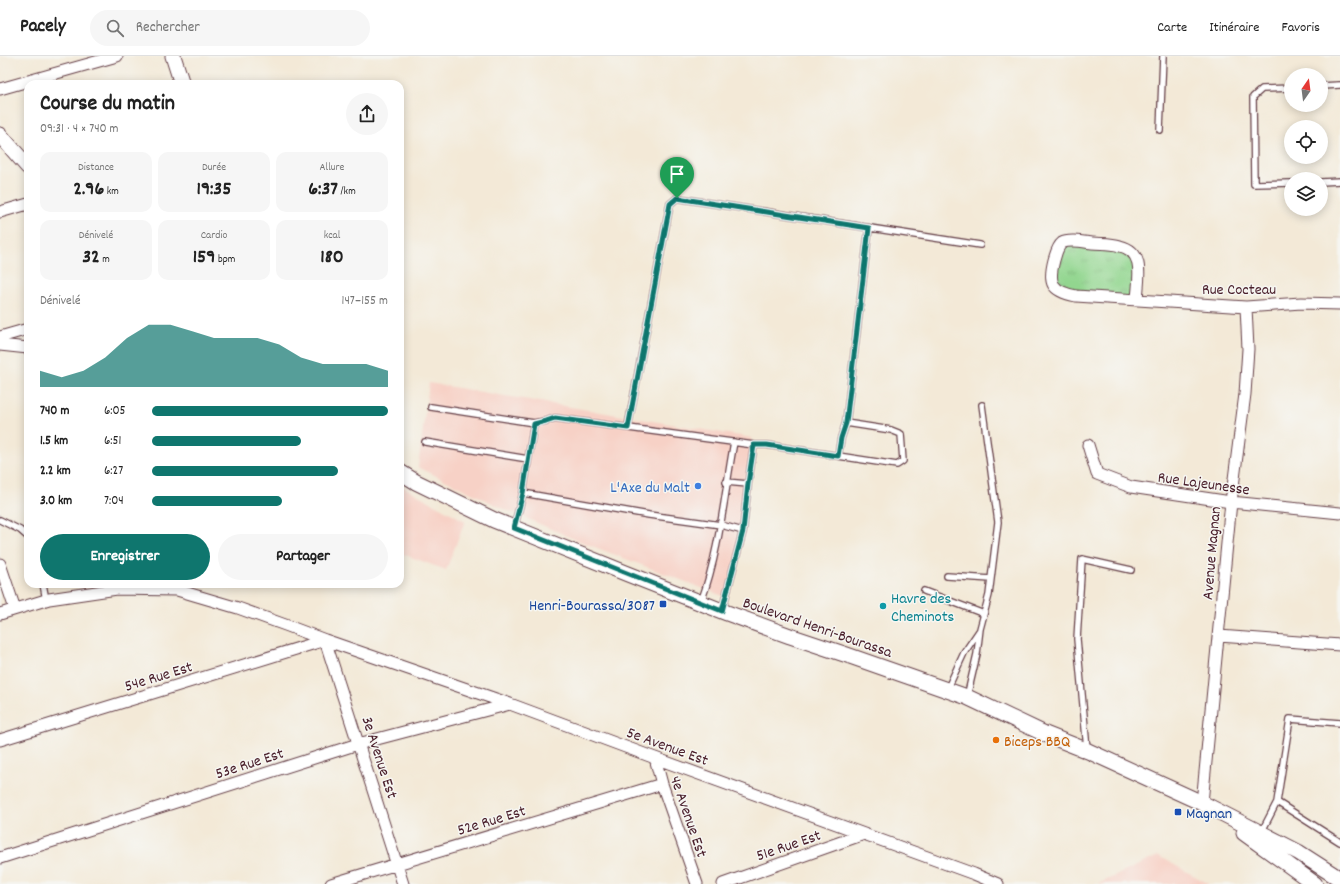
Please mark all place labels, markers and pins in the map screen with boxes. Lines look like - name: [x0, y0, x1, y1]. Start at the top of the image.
- pin: [660, 157, 694, 198]
- place label: L'Axe du Malt: [610, 477, 690, 500]
- marker: L'Axe du Malt: [693, 481, 703, 491]
- place label: Havre des Cheminots: [891, 588, 955, 629]
- place label: Henri-Bourassa/3087: [529, 595, 655, 618]
- marker: Henri-Bourassa/3087: [658, 599, 668, 609]
- marker: Havre des Cheminots: [878, 601, 888, 611]
- place label: Biceps BBQ: [1004, 731, 1070, 754]
- marker: Biceps BBQ: [991, 735, 1001, 745]
- place label: Magnan: [1186, 803, 1232, 826]
- marker: Magnan: [1173, 807, 1183, 817]

